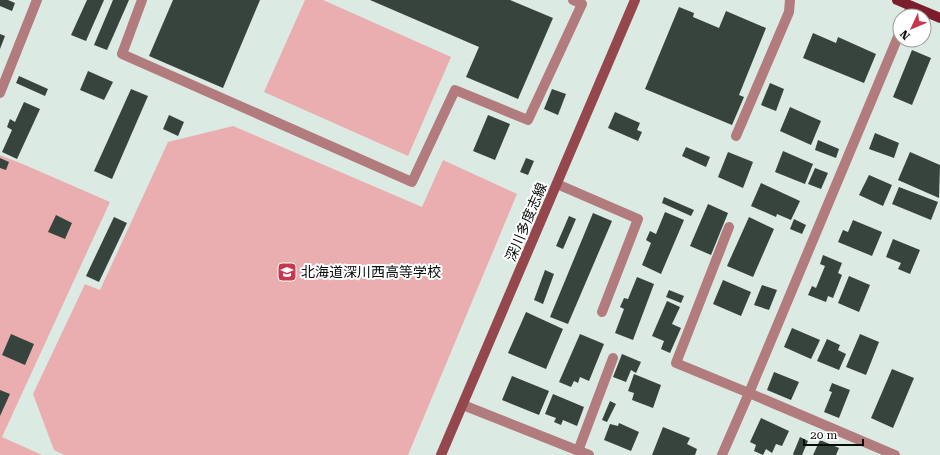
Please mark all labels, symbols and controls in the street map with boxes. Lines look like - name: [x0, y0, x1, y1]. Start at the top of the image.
- north arrow: [892, 8, 932, 48]
- text: N: [897, 27, 913, 42]
- street label: 深川多度志線: [502, 180, 550, 264]
- school or university icon: 北海道深川西高等学校: [276, 261, 298, 283]
- place label: 北海道深川西高等学校: [301, 264, 441, 280]
- scale bar: [804, 421, 863, 447]
- text: 20 m: [810, 428, 837, 442]

